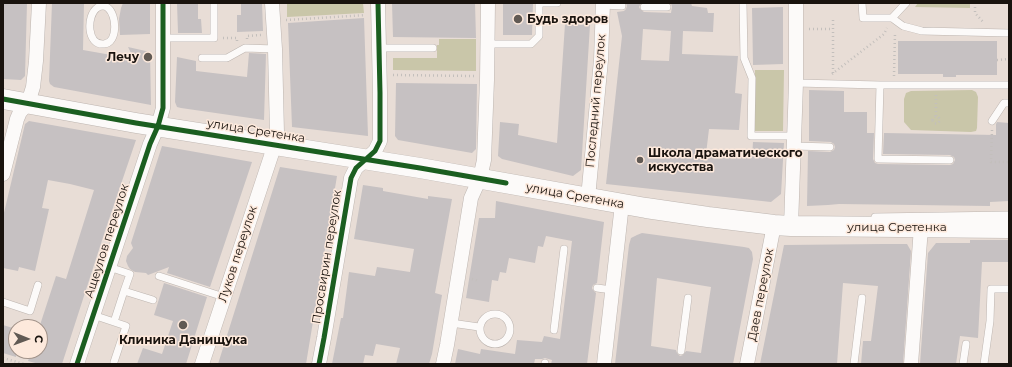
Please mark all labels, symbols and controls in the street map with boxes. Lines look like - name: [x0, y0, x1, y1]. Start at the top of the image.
- place label: Будь здоров: [527, 12, 608, 26]
- marker: Будь здоров: [512, 13, 524, 25]
- street label: Последний переулок: [583, 34, 609, 168]
- place label: Лечу: [107, 50, 139, 64]
- marker: Лечу: [142, 51, 154, 63]
- street label: улица Сретенка: [206, 116, 306, 146]
- place label: Школа драматического искусства: [648, 146, 802, 174]
- marker: Школа драматического искусства: [635, 155, 645, 165]
- street label: улица Сретенка: [525, 180, 625, 212]
- street label: Ащеулов переулок: [82, 182, 132, 300]
- street label: Просвирин переулок: [309, 189, 345, 325]
- street label: Луков переулок: [216, 204, 260, 304]
- street label: улица Сретенка: [847, 220, 947, 234]
- street label: Даев переулок: [745, 247, 777, 343]
- north arrow: [8, 319, 48, 359]
- marker: Клиника Данищука: [177, 319, 189, 331]
- place label: Клиника Данищука: [119, 333, 247, 347]
- text: С: [32, 335, 46, 343]

